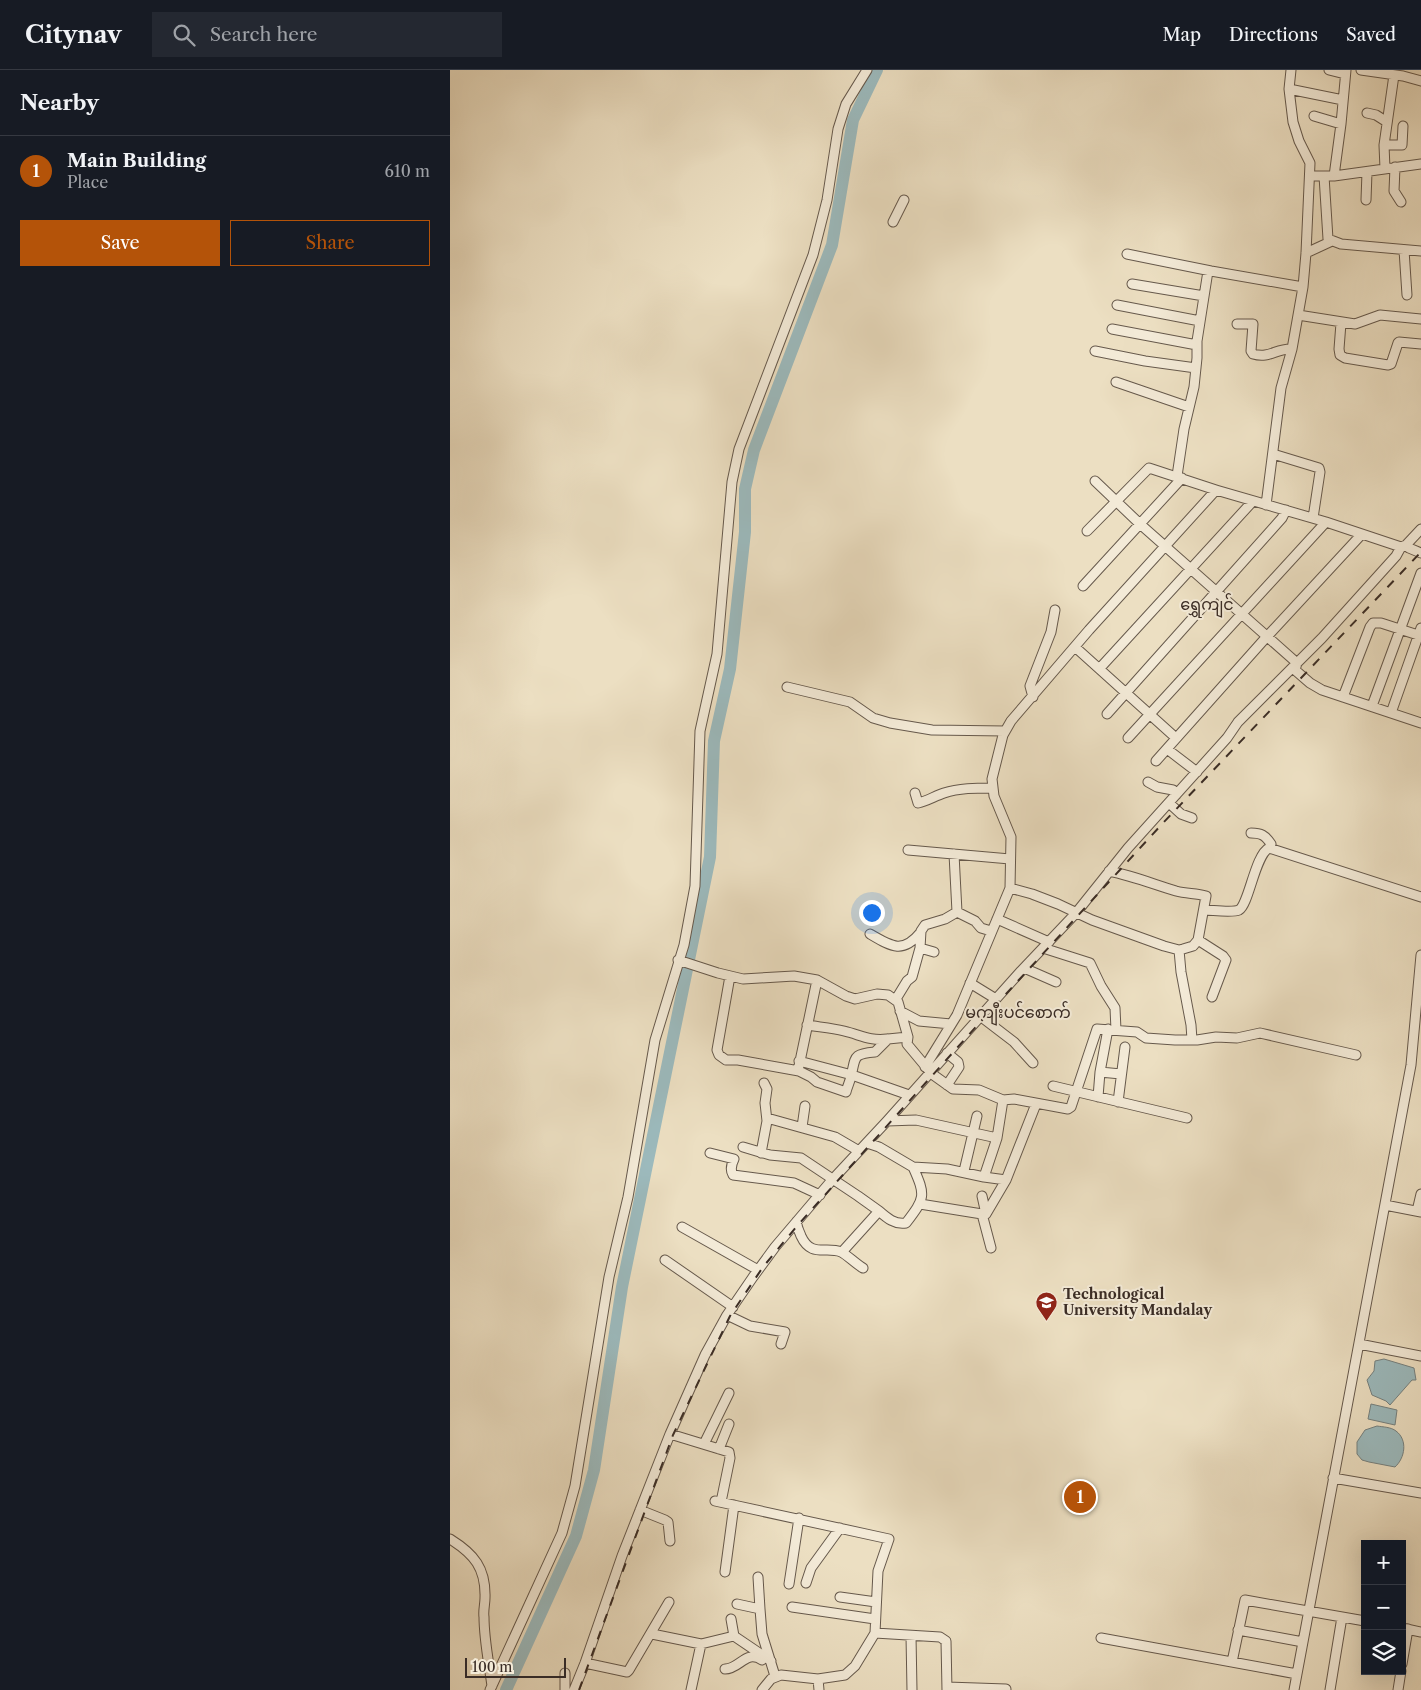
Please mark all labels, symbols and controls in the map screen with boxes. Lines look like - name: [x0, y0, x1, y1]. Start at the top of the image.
- search box: [152, 12, 502, 57]
- text: Citynav: [25, 20, 122, 49]
- icon: search: [170, 21, 198, 49]
- text: Search here: [210, 23, 317, 46]
- text: Map: [1162, 24, 1201, 46]
- text: Directions: [1229, 24, 1318, 46]
- text: Saved: [1346, 24, 1396, 46]
- text: Nearby: [20, 90, 99, 115]
- text: Main Building: [67, 149, 206, 172]
- text: 1: [32, 161, 40, 181]
- text: 610 m: [385, 161, 430, 181]
- text: Place: [67, 172, 108, 192]
- button: Save: [20, 220, 220, 266]
- button: Share: [230, 220, 430, 266]
- district label: ရွှေကျင်: [1180, 593, 1234, 618]
- your location: [859, 900, 885, 926]
- district label: မကျီးပင်စောက်: [965, 1001, 1071, 1026]
- place label: Technological University Mandalay: [1063, 1285, 1212, 1319]
- school or university icon: Technological University Mandalay: [1035, 1290, 1059, 1321]
- pin: 1: [1064, 1478, 1096, 1516]
- map controls: [1361, 1540, 1406, 1675]
- button: +: [1361, 1540, 1406, 1585]
- button: −: [1361, 1585, 1406, 1630]
- button: layers: [1361, 1630, 1406, 1675]
- scale bar: [465, 1655, 566, 1678]
- text: 100 m: [472, 1658, 512, 1676]

